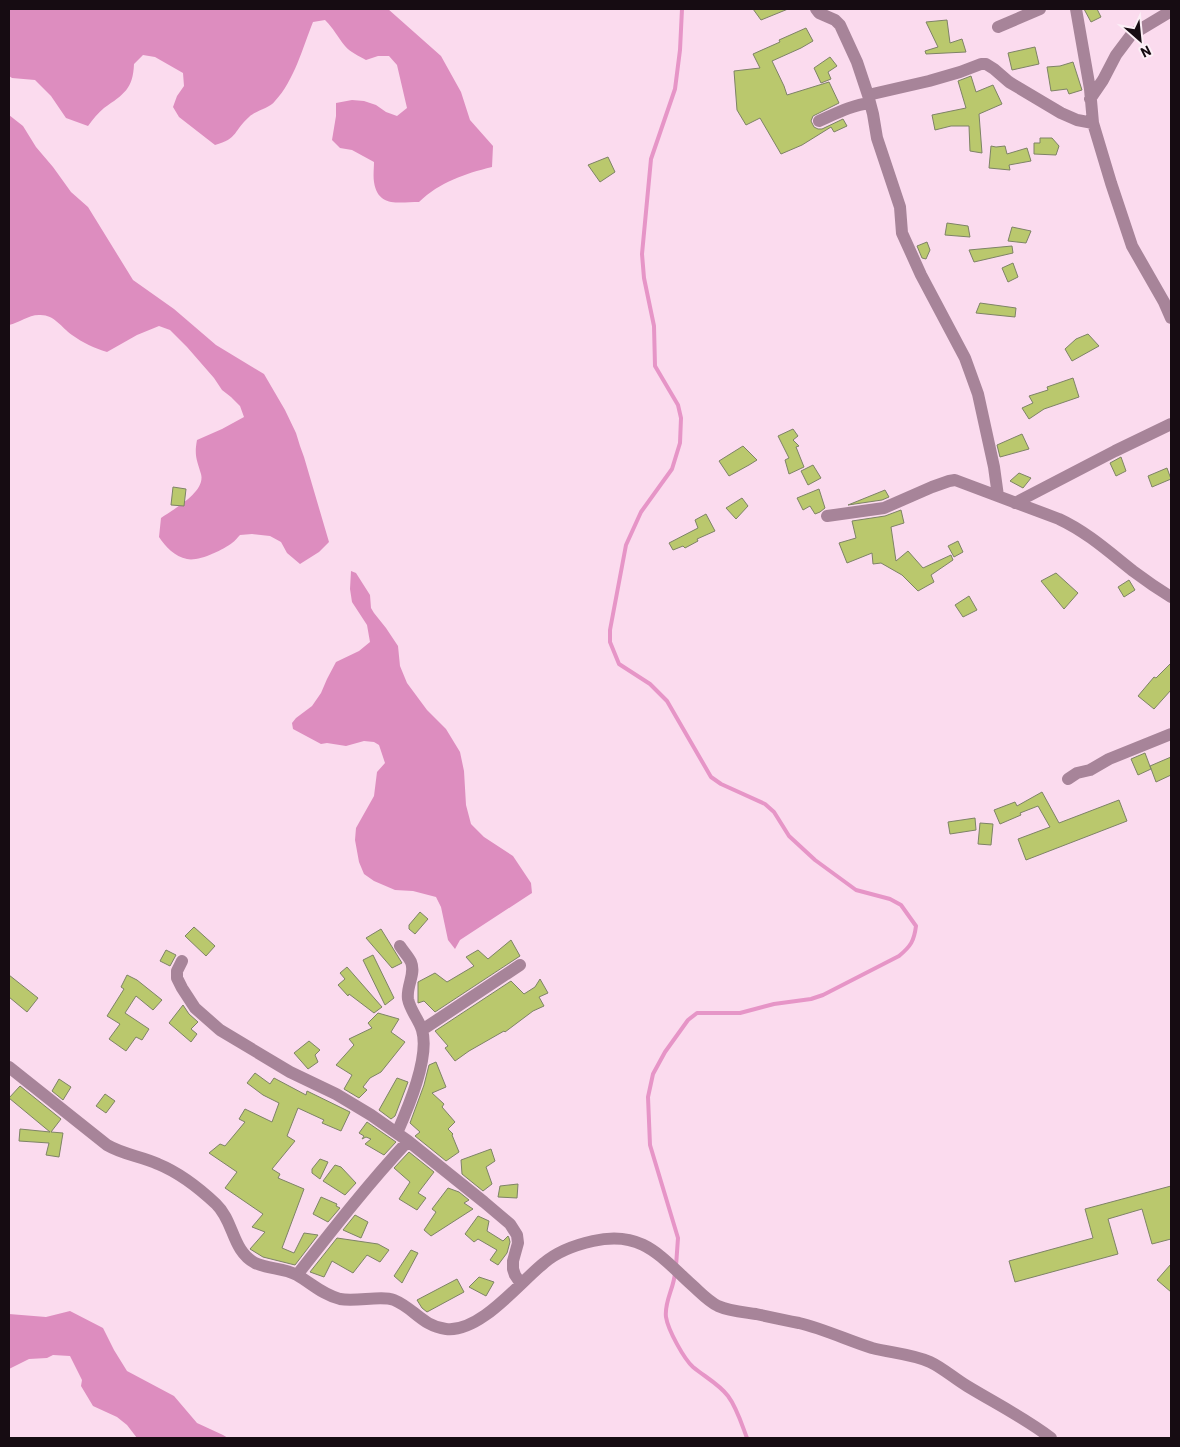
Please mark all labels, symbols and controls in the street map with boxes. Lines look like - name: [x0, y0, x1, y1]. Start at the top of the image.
- north arrow: [1115, 15, 1165, 65]
- text: N: [1138, 42, 1154, 62]

